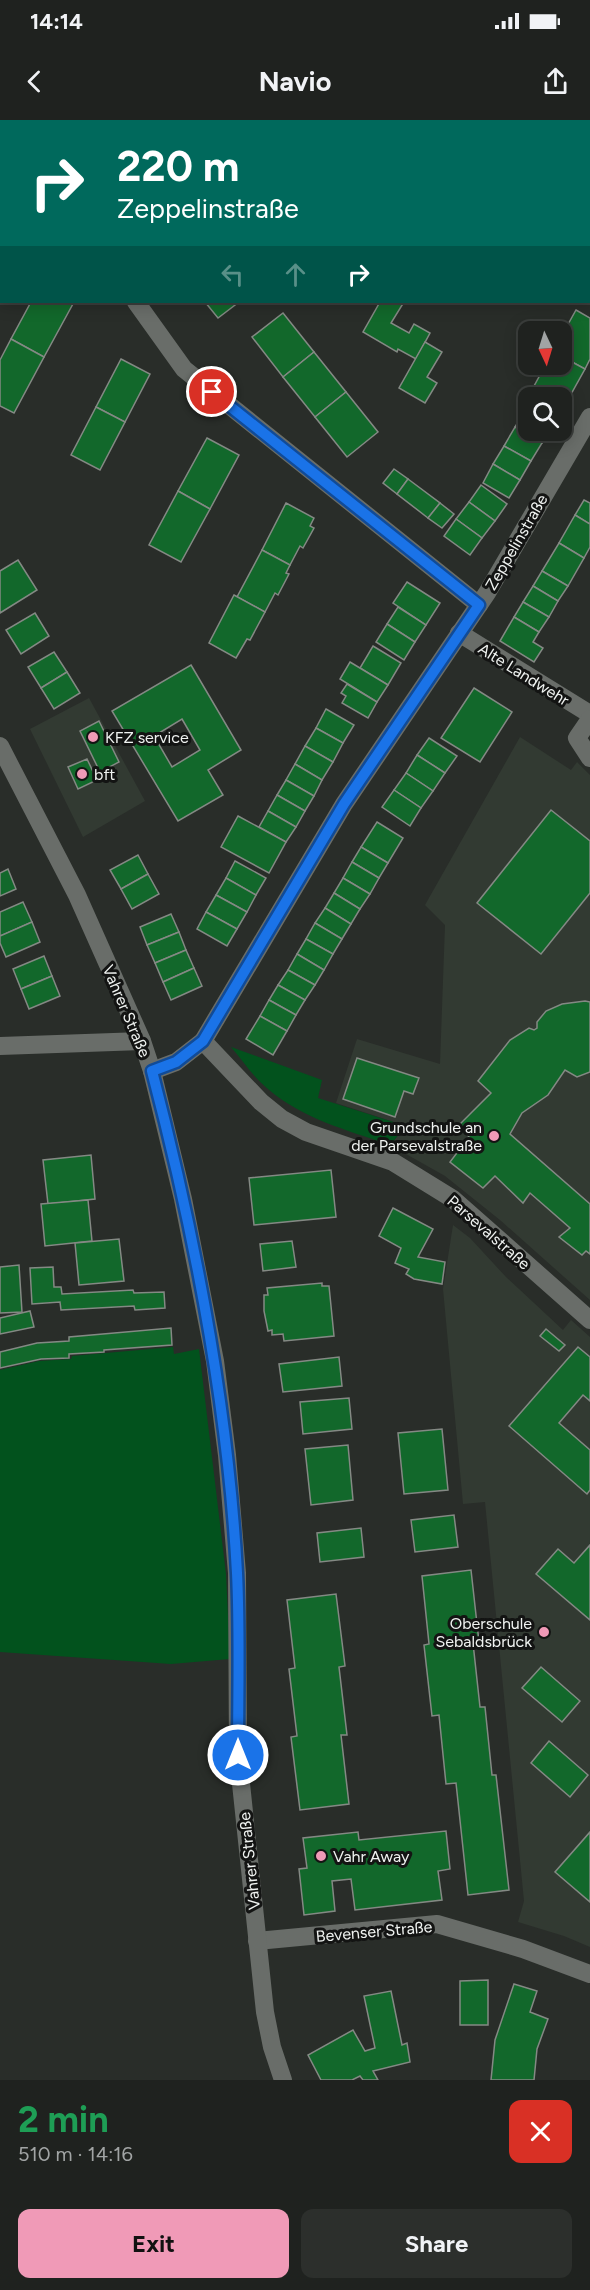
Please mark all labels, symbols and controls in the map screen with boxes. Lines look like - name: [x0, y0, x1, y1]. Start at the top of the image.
- text: 14:14: [30, 8, 83, 35]
- icon: back: [18, 65, 51, 98]
- text: Navio: [259, 65, 331, 98]
- icon: share: [539, 65, 572, 98]
- text: 220 m: [117, 141, 239, 192]
- icon: right: [18, 144, 96, 222]
- text: Zeppelinstraße: [117, 192, 299, 225]
- icon: left: [216, 258, 249, 291]
- icon: ahead: [279, 258, 312, 291]
- icon: right: [342, 258, 375, 291]
- north arrow: [518, 321, 572, 375]
- map controls: [518, 321, 572, 441]
- pin: [186, 366, 237, 417]
- icon: arrive: [195, 375, 228, 408]
- button: search: [518, 387, 572, 441]
- street label: Zeppelinstraße: [481, 491, 552, 594]
- street label: Alte Landwehr: [475, 639, 573, 710]
- place label: KFZ service: [105, 728, 189, 747]
- marker: KFZ service: [86, 730, 100, 744]
- place label: bft: [94, 765, 115, 784]
- marker: bft: [75, 767, 89, 781]
- street label: Vahrer Straße: [99, 962, 155, 1060]
- place label: Grundschule an der Parsevalstraße: [351, 1118, 482, 1155]
- marker: Grundschule an der Parsevalstraße: [487, 1129, 501, 1143]
- street label: Parsevalstraße: [443, 1191, 534, 1274]
- place label: Oberschule Sebaldsbrück: [435, 1614, 532, 1651]
- marker: Oberschule Sebaldsbrück: [537, 1625, 551, 1639]
- position arrow: [206, 1723, 270, 1787]
- street label: Vahrer Straße: [235, 1811, 264, 1911]
- place label: Vahr Away: [333, 1847, 410, 1866]
- marker: Vahr Away: [314, 1849, 328, 1863]
- street label: Bevenser Straße: [315, 1917, 433, 1946]
- text: 2 min: [18, 2098, 109, 2141]
- button: close: [509, 2100, 572, 2163]
- text: 510 m · 14:16: [18, 2142, 133, 2166]
- button: Exit: [18, 2209, 289, 2278]
- button: Share: [301, 2209, 572, 2278]

